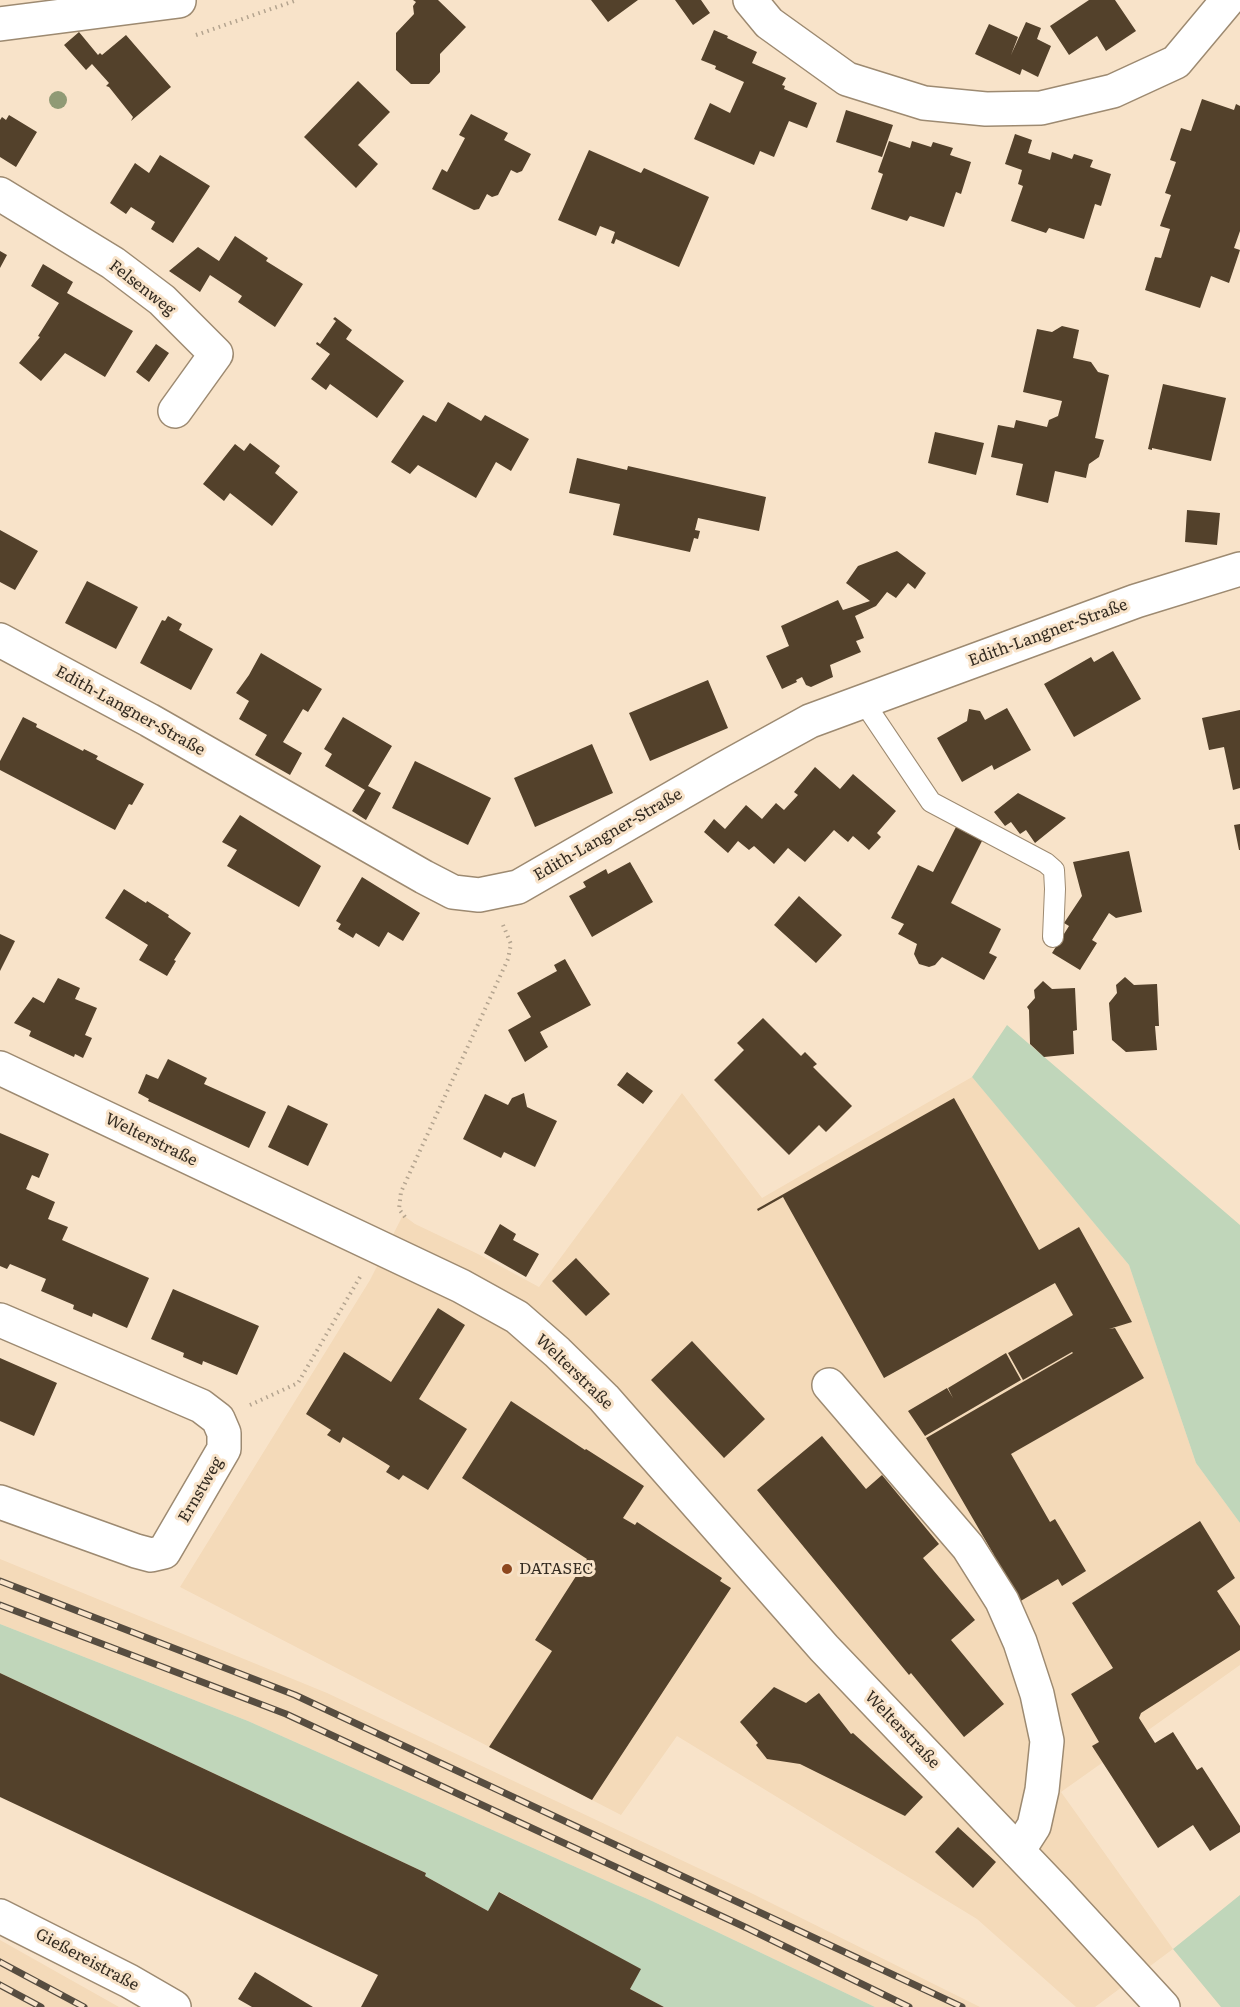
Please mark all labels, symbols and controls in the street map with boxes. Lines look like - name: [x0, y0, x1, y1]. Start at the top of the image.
- street label: Felsenweg: [105, 256, 179, 320]
- street label: Edith-Langner-Straße: [966, 595, 1130, 671]
- street label: Edith-Langner-Straße: [52, 662, 208, 760]
- street label: Edith-Langner-Straße: [530, 785, 686, 885]
- street label: Welterstraße: [102, 1109, 200, 1171]
- street label: Welterstraße: [531, 1330, 617, 1414]
- street label: Ernstweg: [175, 1454, 227, 1526]
- place label: DATASEC: [519, 1559, 594, 1579]
- marker: DATASEC: [500, 1562, 514, 1576]
- street label: Welterstraße: [860, 1687, 944, 1773]
- street label: Gießereistraße: [32, 1925, 142, 1995]

